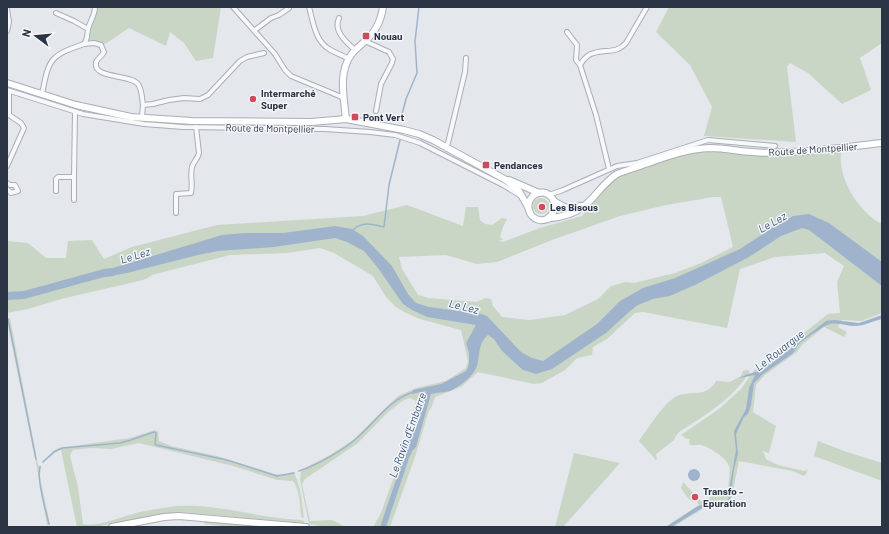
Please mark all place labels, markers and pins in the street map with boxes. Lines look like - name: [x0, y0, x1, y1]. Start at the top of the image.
- place label: Nouau: [374, 30, 402, 42]
- marker: Nouau: [361, 31, 371, 41]
- place label: Intermarché Super: [261, 87, 316, 111]
- marker: Intermarché Super: [248, 94, 258, 104]
- place label: Pont Vert: [363, 111, 404, 123]
- marker: Pont Vert: [350, 112, 360, 122]
- place label: Pendances: [494, 159, 543, 171]
- marker: Pendances: [481, 160, 491, 170]
- place label: Les Bisous: [550, 201, 598, 213]
- marker: Les Bisous: [537, 202, 547, 212]
- place label: Transfo - Epuration: [703, 485, 746, 509]
- marker: Transfo - Epuration: [690, 492, 700, 502]

